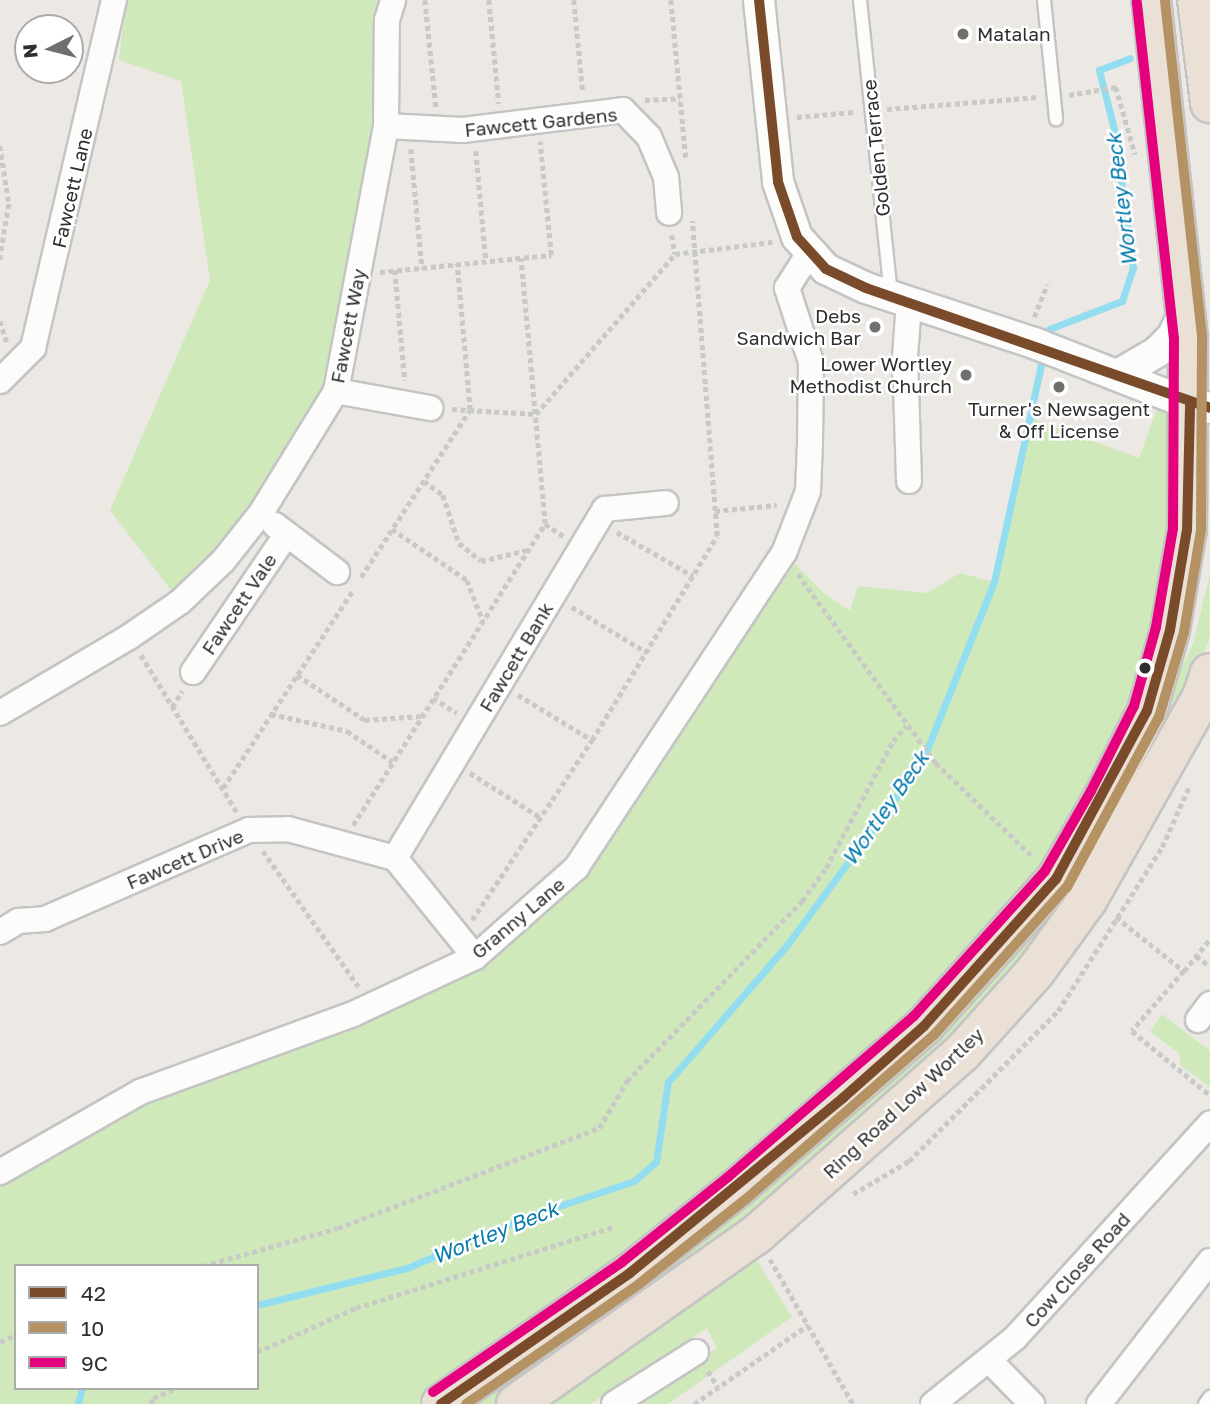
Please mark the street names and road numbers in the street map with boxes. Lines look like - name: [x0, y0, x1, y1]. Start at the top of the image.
- street label: Golden Terrace: [857, 78, 895, 218]
- street label: Fawcett Gardens: [463, 103, 619, 141]
- street label: Fawcett Lane: [47, 126, 97, 250]
- street label: Fawcett Way: [326, 267, 370, 385]
- street label: Fawcett Vale: [197, 549, 281, 659]
- street label: Fawcett Bank: [474, 598, 558, 716]
- street label: Fawcett Drive: [123, 824, 247, 894]
- street label: Granny Lane: [467, 873, 569, 963]
- street label: Ring Road Low Wortley: [818, 1023, 988, 1183]
- street label: Cow Close Road: [1019, 1208, 1135, 1332]

